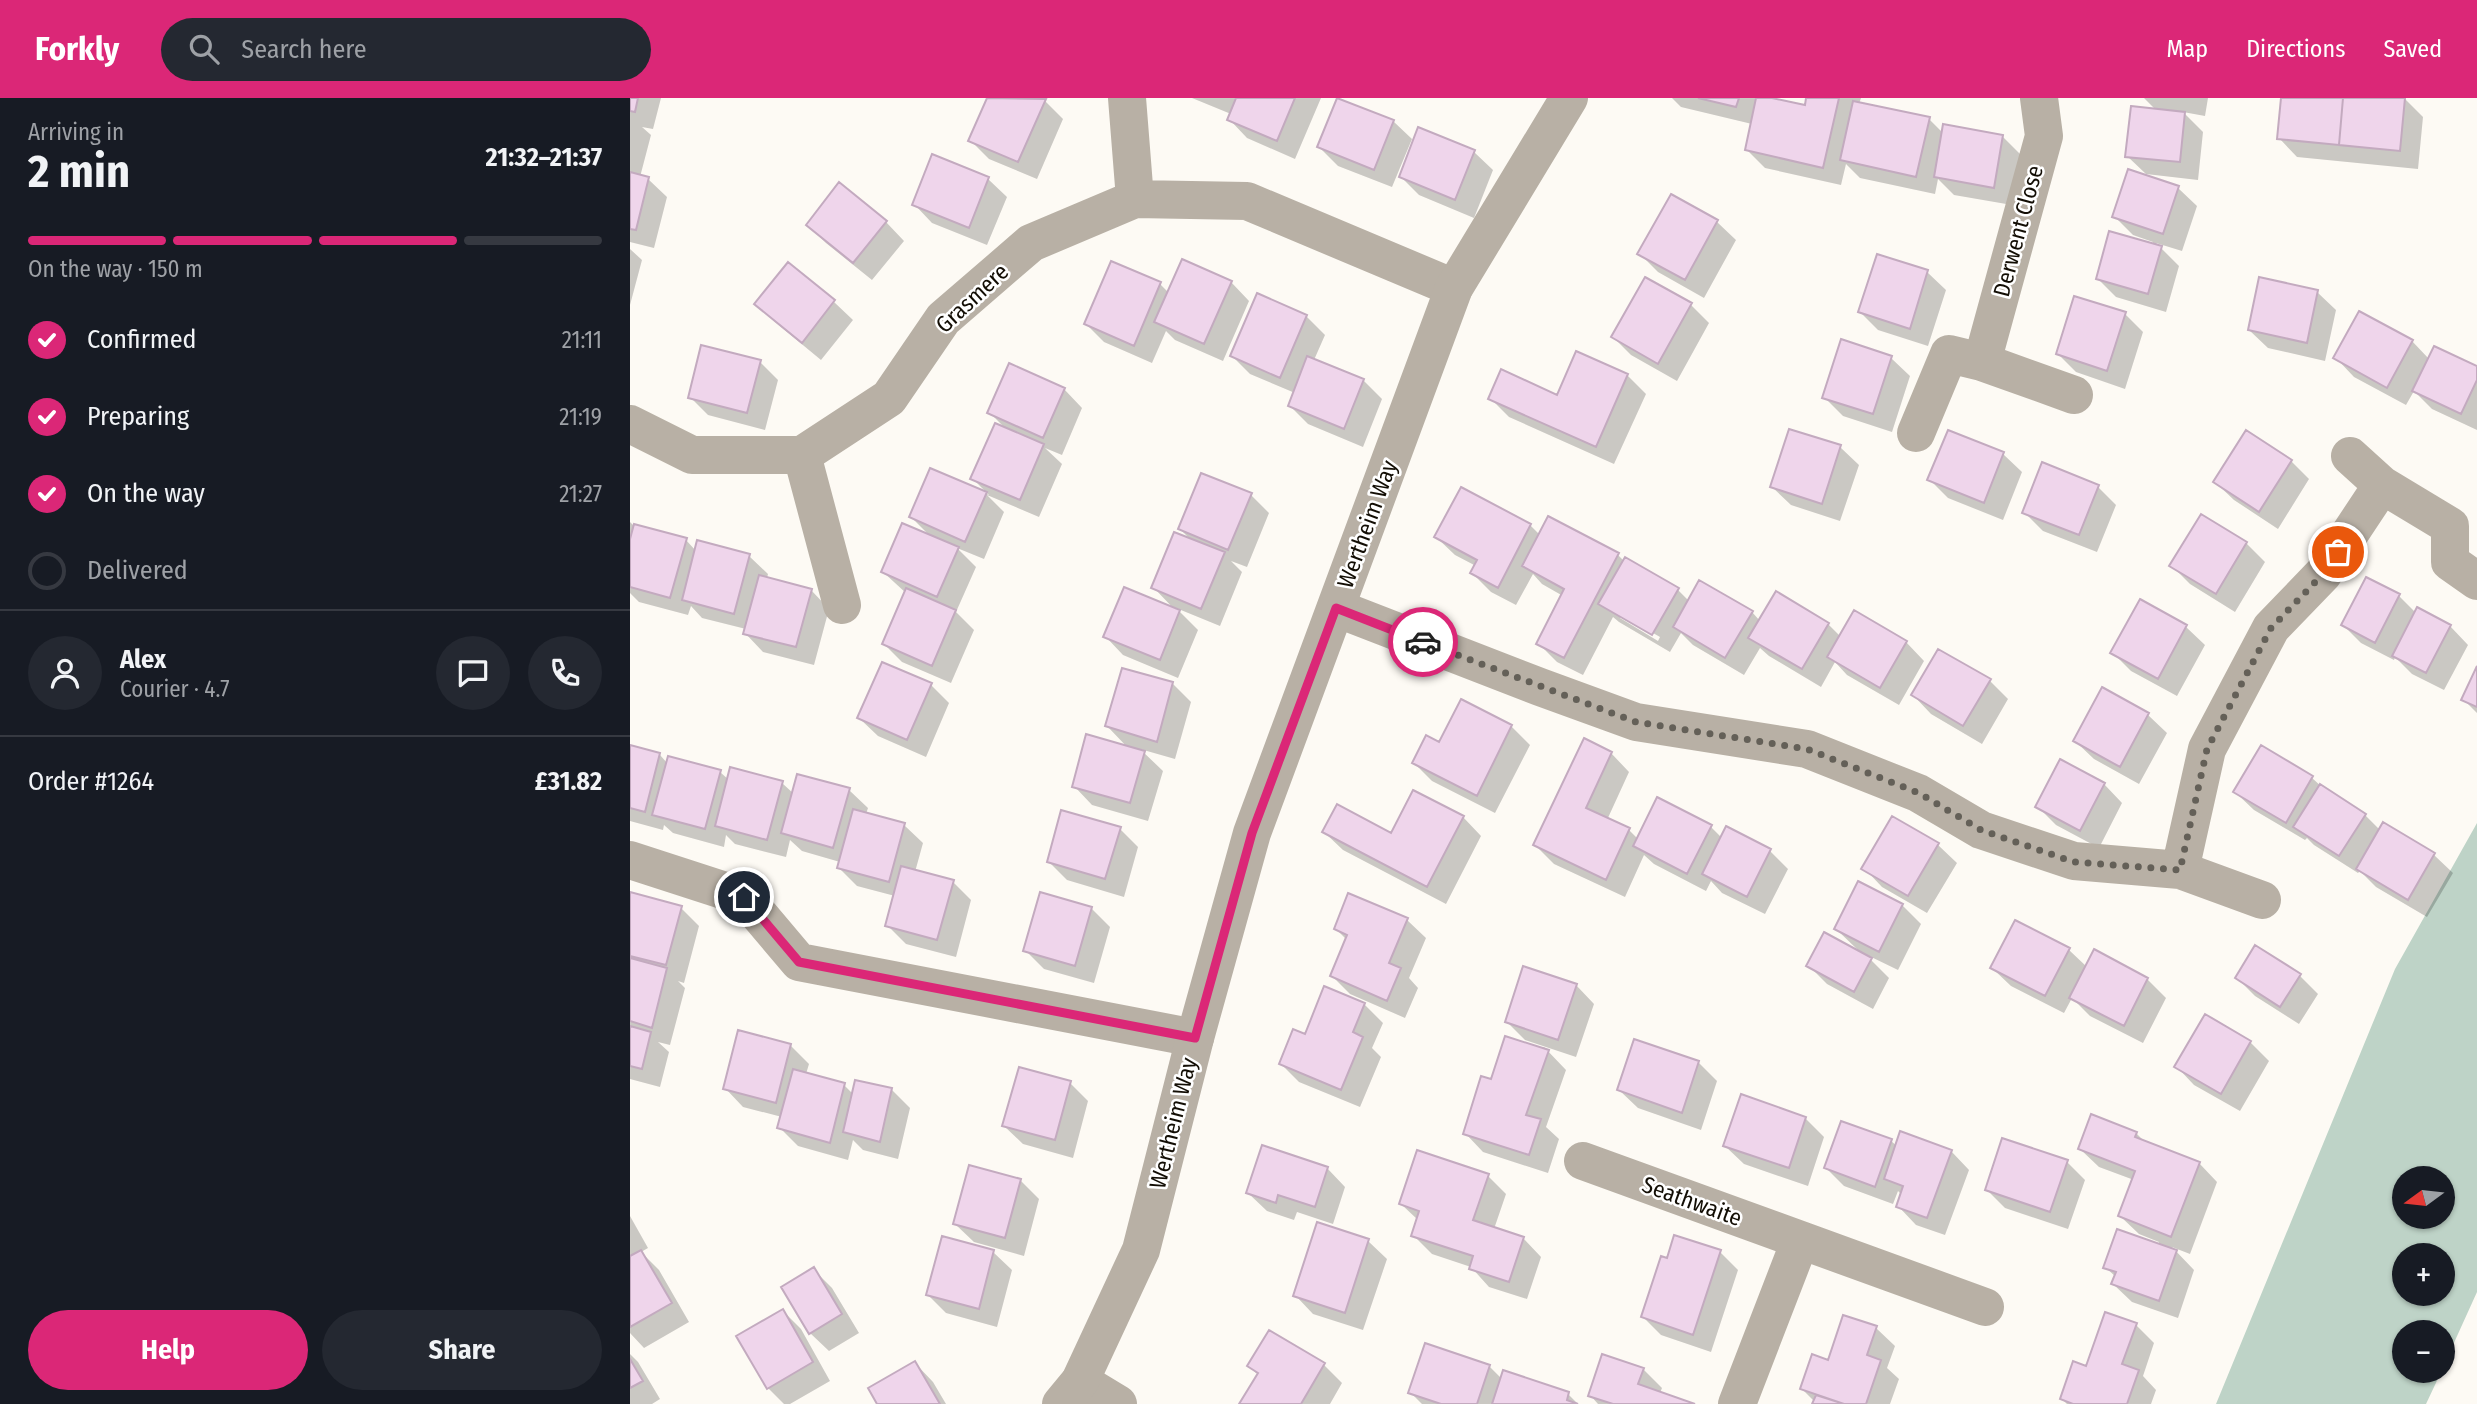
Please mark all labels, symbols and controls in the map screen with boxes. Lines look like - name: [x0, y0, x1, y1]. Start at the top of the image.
- search box: [161, 18, 651, 81]
- text: Forkly: [35, 29, 119, 69]
- icon: search: [185, 30, 223, 68]
- text: Search here: [241, 34, 367, 65]
- text: Map: [2167, 35, 2208, 63]
- text: Directions: [2246, 35, 2345, 63]
- text: Saved: [2383, 35, 2442, 63]
- text: Arriving in: [28, 118, 124, 146]
- text: 21:32–21:37: [486, 142, 602, 173]
- text: 2 min: [28, 144, 130, 199]
- street label: Derwent Close: [1987, 162, 2049, 300]
- text: On the way · 150 m: [28, 255, 203, 283]
- street label: Grasmere: [930, 257, 1014, 339]
- icon: check: [28, 321, 66, 359]
- text: Confirmed: [87, 324, 197, 355]
- text: 21:11: [562, 326, 602, 354]
- icon: check: [28, 398, 66, 436]
- text: Preparing: [87, 401, 189, 432]
- text: 21:19: [559, 403, 602, 431]
- street label: Wertheim Way: [1331, 456, 1403, 592]
- icon: check: [28, 475, 66, 513]
- text: On the way: [87, 478, 205, 509]
- text: 21:27: [559, 480, 602, 508]
- pin: [2308, 522, 2368, 582]
- icon: bag: [2319, 533, 2357, 571]
- text: Delivered: [87, 555, 188, 586]
- courier: [1388, 607, 1458, 677]
- icon: car: [1404, 623, 1442, 661]
- button: person: [28, 636, 102, 710]
- button: chat: [436, 636, 510, 710]
- button: phone: [528, 636, 602, 710]
- text: Alex: [120, 644, 166, 675]
- text: Courier · 4.7: [120, 675, 230, 703]
- text: Order #1264: [28, 766, 154, 797]
- text: £31.82: [535, 766, 602, 797]
- pin: [714, 867, 774, 927]
- icon: home: [725, 878, 763, 916]
- street label: Wertheim Way: [1143, 1054, 1203, 1191]
- north arrow: [2392, 1166, 2455, 1228]
- map controls: [2392, 1166, 2455, 1383]
- street label: Seathwaite: [1638, 1170, 1746, 1232]
- button: +: [2392, 1243, 2455, 1306]
- button: Help: [28, 1310, 308, 1390]
- button: Share: [322, 1310, 602, 1390]
- button: −: [2392, 1320, 2455, 1383]

